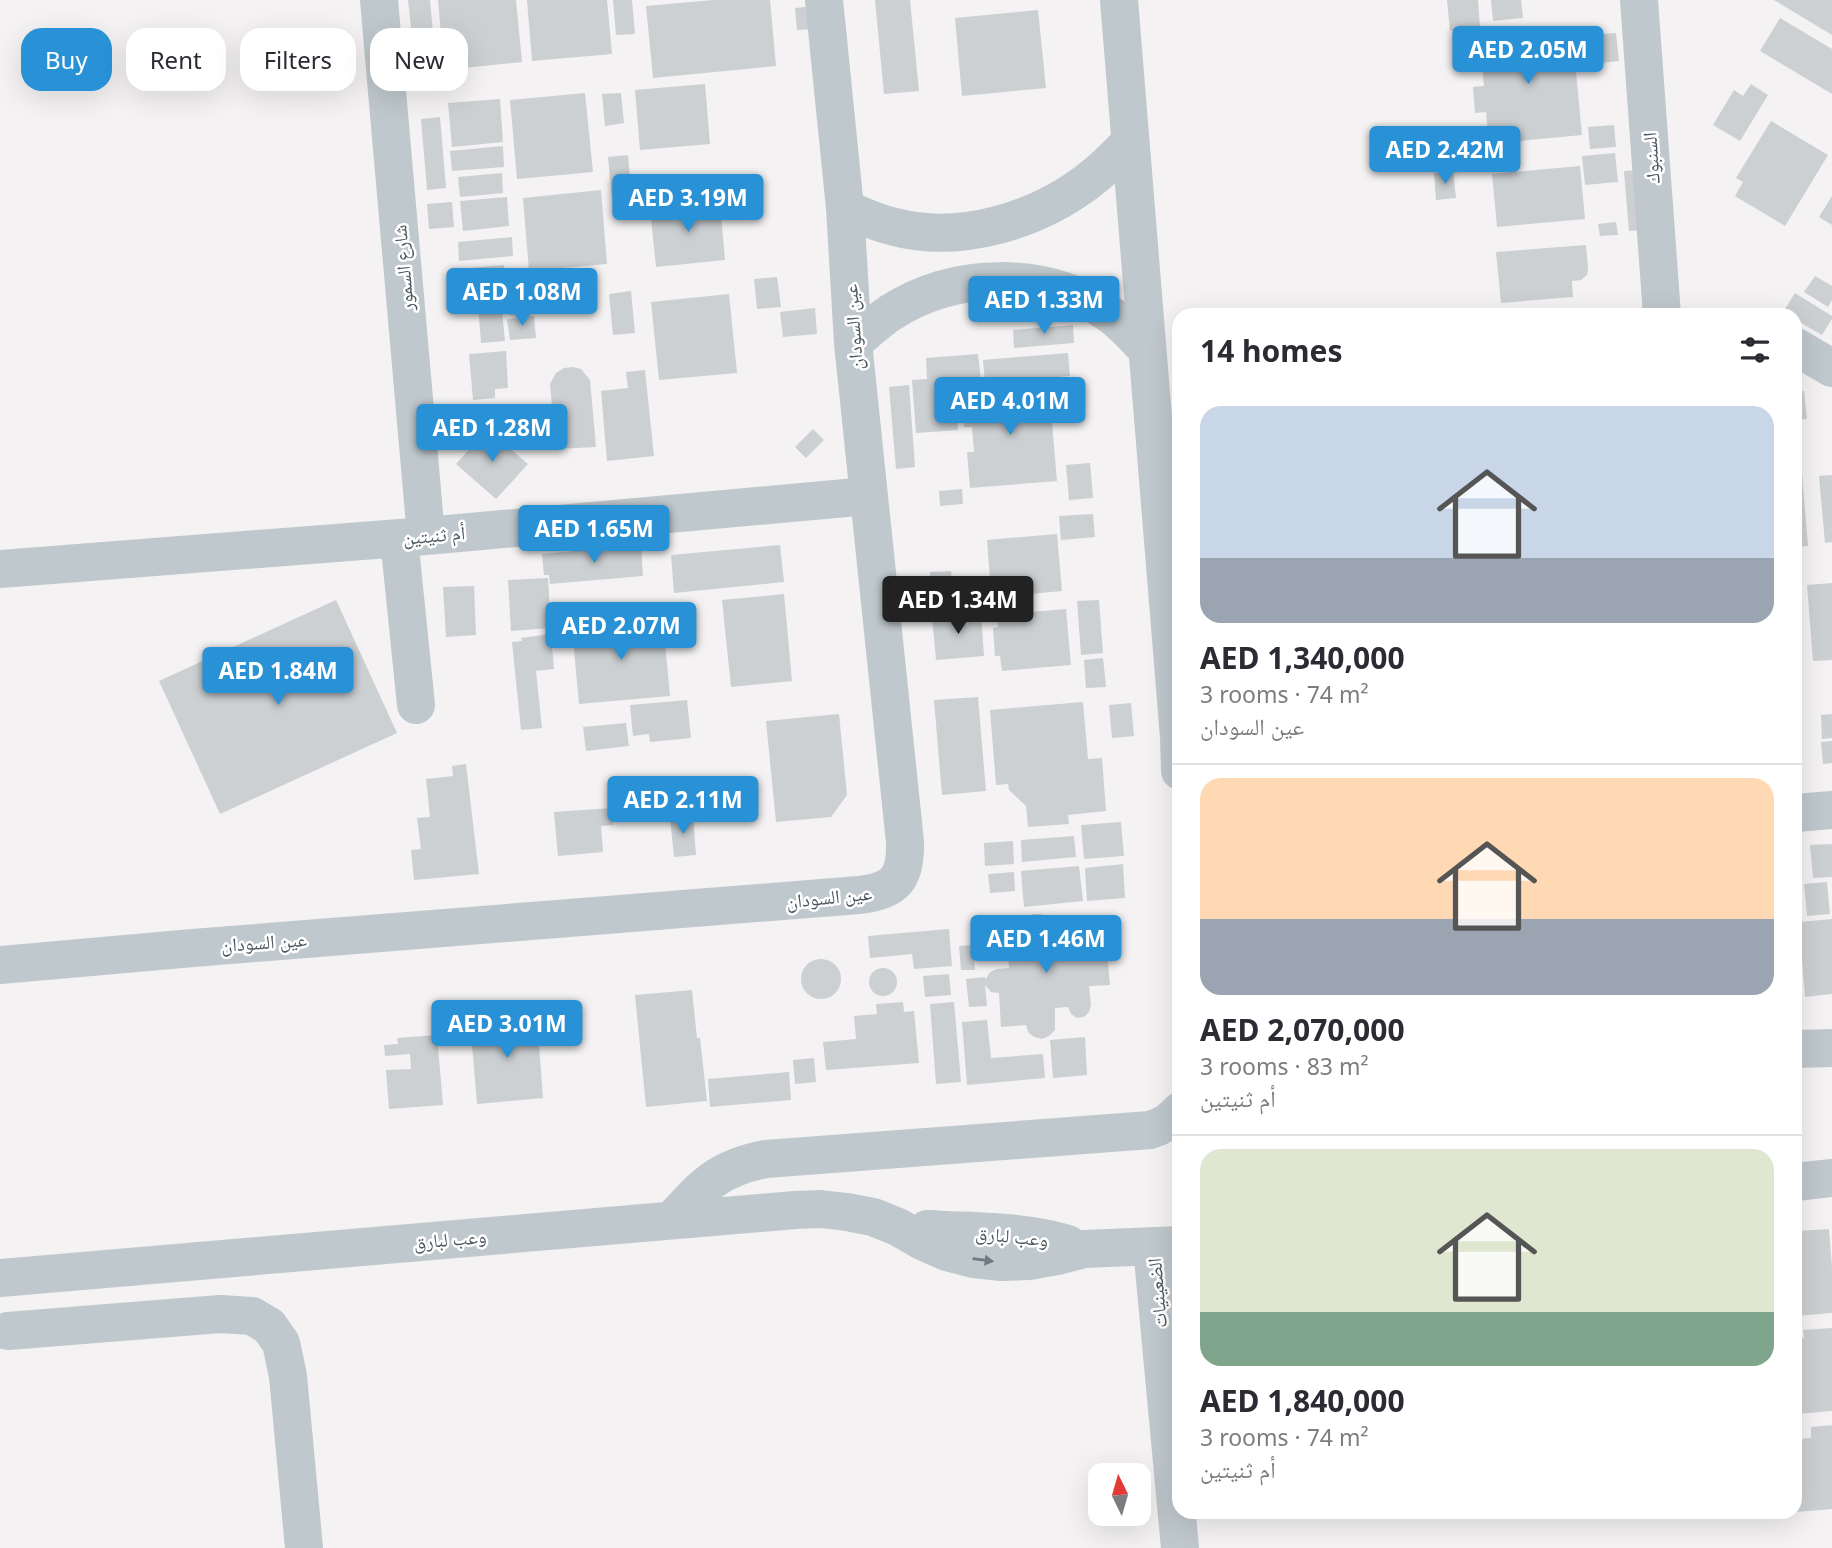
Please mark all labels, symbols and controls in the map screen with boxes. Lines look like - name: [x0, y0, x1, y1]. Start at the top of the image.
- pin: AED 2.05M: [1448, 27, 1608, 86]
- chip: Buy: [21, 28, 112, 91]
- chip: Rent: [126, 28, 226, 91]
- chip: Filters: [240, 28, 356, 91]
- chip: New: [370, 28, 468, 91]
- text: AED 2.05M: [1468, 33, 1588, 65]
- pin: AED 2.42M: [1365, 127, 1525, 186]
- street label: السنبوك: [1636, 131, 1666, 185]
- text: AED 2.42M: [1385, 133, 1505, 165]
- pin: AED 3.19M: [608, 174, 768, 234]
- text: AED 3.19M: [628, 181, 748, 213]
- street label: شارع السمور: [386, 224, 420, 313]
- pin: AED 1.08M: [442, 268, 602, 328]
- text: AED 1.08M: [462, 275, 582, 307]
- pin: AED 1.33M: [964, 276, 1124, 336]
- street label: عين السودان: [837, 283, 869, 371]
- text: AED 1.33M: [984, 283, 1104, 315]
- text: 14 homes: [1200, 330, 1343, 371]
- icon: filters: [1736, 331, 1774, 369]
- pin: AED 4.01M: [930, 378, 1090, 437]
- text: AED 4.01M: [950, 384, 1070, 416]
- pin: AED 1.28M: [412, 405, 572, 464]
- text: AED 1.28M: [432, 411, 552, 443]
- icon: home: [1424, 451, 1550, 577]
- pin: AED 1.65M: [514, 505, 674, 565]
- text: AED 1.65M: [534, 512, 654, 544]
- street label: أم ثنيتين: [402, 519, 466, 552]
- pin: AED 1.34M: [878, 576, 1038, 636]
- text: AED 1.34M: [898, 583, 1018, 615]
- pin: AED 2.07M: [541, 602, 701, 662]
- text: AED 2.07M: [561, 609, 681, 641]
- text: AED 1,340,000: [1200, 637, 1405, 678]
- pin: AED 1.84M: [198, 648, 358, 707]
- text: AED 1.84M: [218, 654, 338, 686]
- text: 3 rooms · 74 m²: [1200, 678, 1369, 710]
- text: عين السودان: [1200, 710, 1304, 742]
- pin: AED 2.11M: [603, 776, 763, 836]
- text: AED 2.11M: [623, 783, 743, 815]
- icon: home: [1424, 823, 1550, 949]
- street label: عين السودان: [785, 880, 874, 914]
- pin: AED 1.46M: [966, 916, 1126, 975]
- text: AED 1.46M: [986, 922, 1106, 954]
- street label: عين السودان: [220, 926, 308, 958]
- pin: AED 3.01M: [427, 1000, 587, 1060]
- text: AED 3.01M: [447, 1007, 567, 1039]
- text: AED 2,070,000: [1200, 1009, 1405, 1050]
- text: 3 rooms · 83 m²: [1200, 1050, 1369, 1082]
- text: أم ثنيتين: [1200, 1082, 1276, 1114]
- icon: home: [1424, 1194, 1550, 1320]
- street label: وعب لبارق: [974, 1219, 1050, 1253]
- street label: وعب لبارق: [413, 1223, 487, 1255]
- one-way arrow: [973, 1254, 995, 1265]
- street label: الضعينيات: [1141, 1257, 1173, 1329]
- text: AED 1,840,000: [1200, 1380, 1405, 1421]
- text: 3 rooms · 74 m²: [1200, 1421, 1369, 1453]
- text: أم ثنيتين: [1200, 1453, 1276, 1485]
- north arrow: [1088, 1463, 1152, 1526]
- map controls: [1088, 1463, 1151, 1526]

